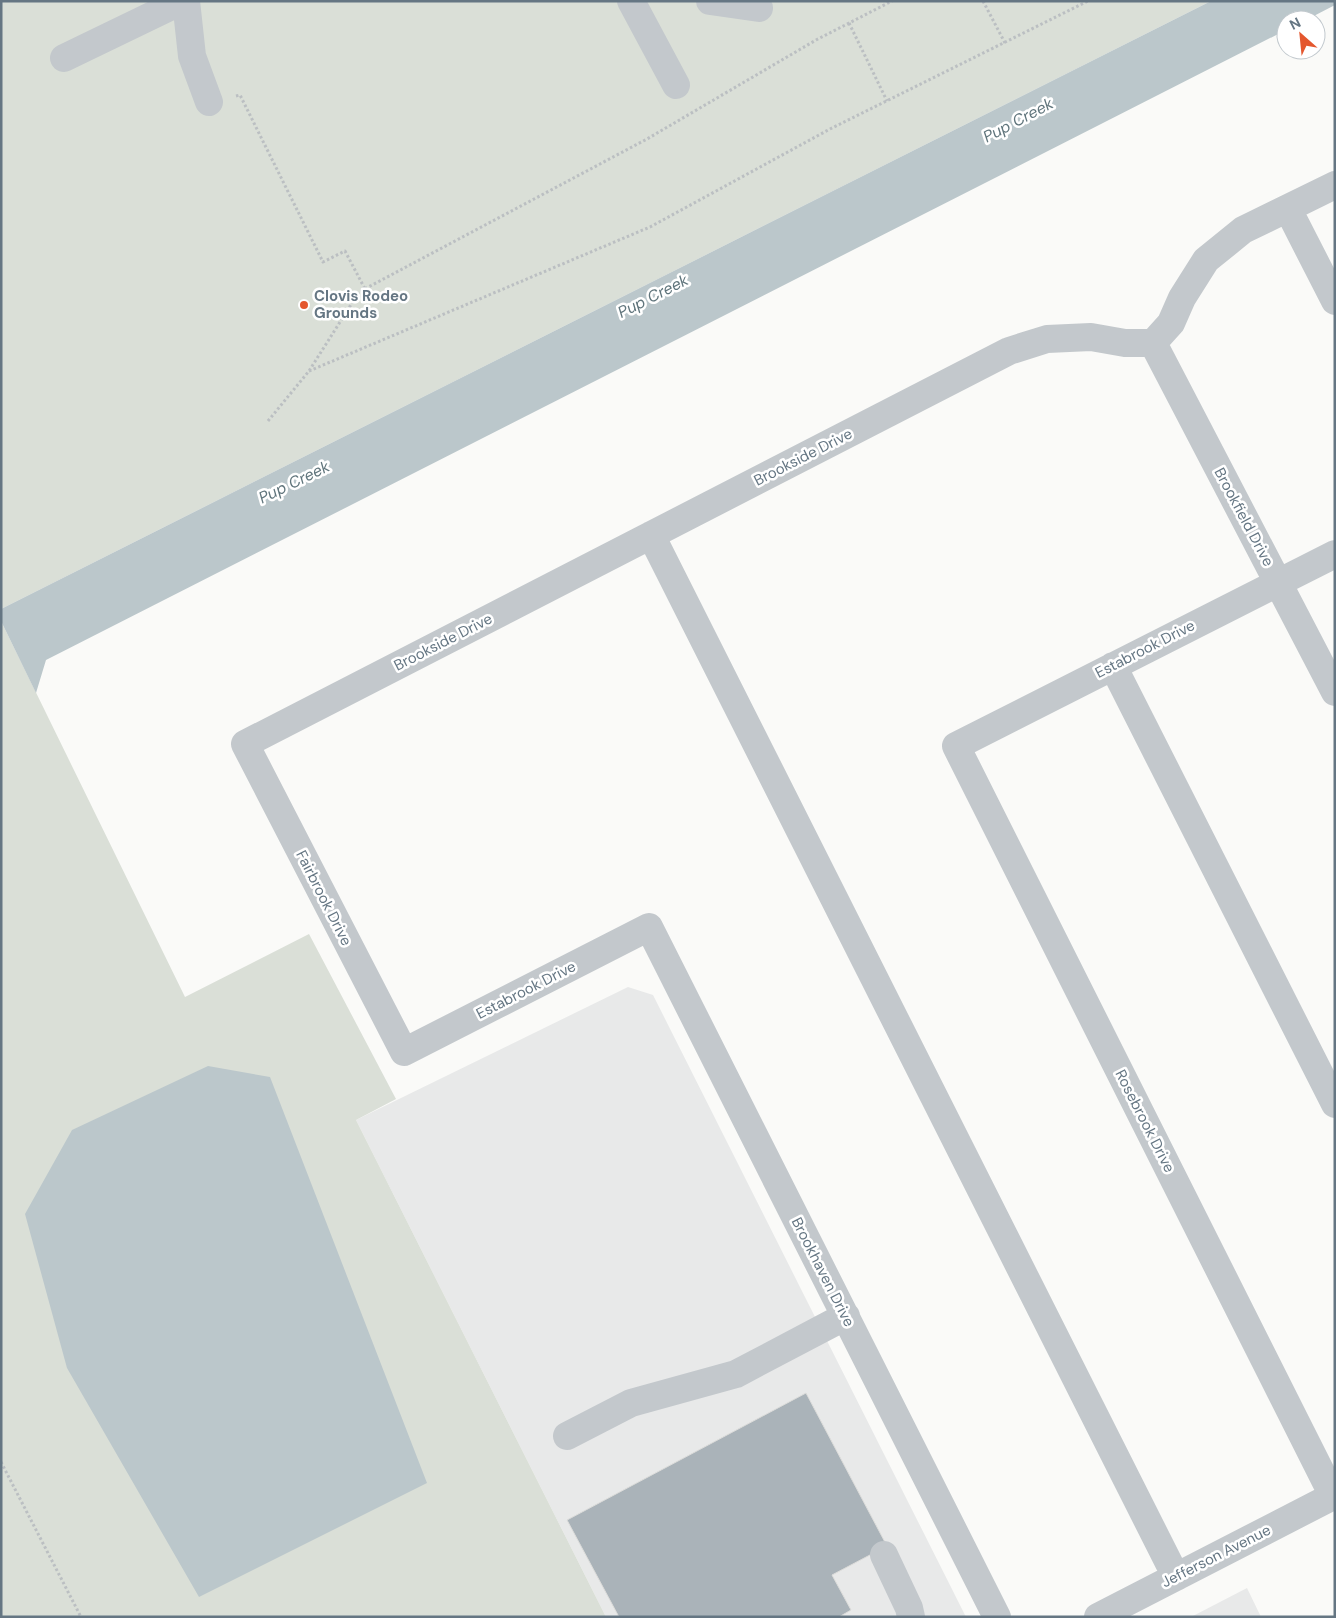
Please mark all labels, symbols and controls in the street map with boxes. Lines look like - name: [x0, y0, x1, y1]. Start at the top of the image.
- north arrow: [1276, 10, 1326, 60]
- text: N: [1286, 13, 1304, 34]
- water label: Pup Creek: [979, 92, 1057, 147]
- water label: Pup Creek: [614, 269, 693, 323]
- place label: Clovis Rodeo Grounds: [314, 286, 408, 323]
- marker: Clovis Rodeo Grounds: [298, 299, 310, 311]
- street label: Brookside Drive: [750, 424, 856, 490]
- water label: Pup Creek: [255, 455, 334, 508]
- street label: Brookfield Drive: [1210, 464, 1278, 570]
- street label: Brookside Drive: [390, 609, 496, 675]
- street label: Estabrook Drive: [1092, 615, 1198, 683]
- street label: Fairbrook Drive: [291, 847, 357, 949]
- street label: Estabrook Drive: [473, 956, 579, 1024]
- street label: Rosebrook Drive: [1110, 1066, 1180, 1176]
- street label: Brookhaven Drive: [787, 1214, 859, 1330]
- street label: Jefferson Avenue: [1158, 1520, 1274, 1592]

